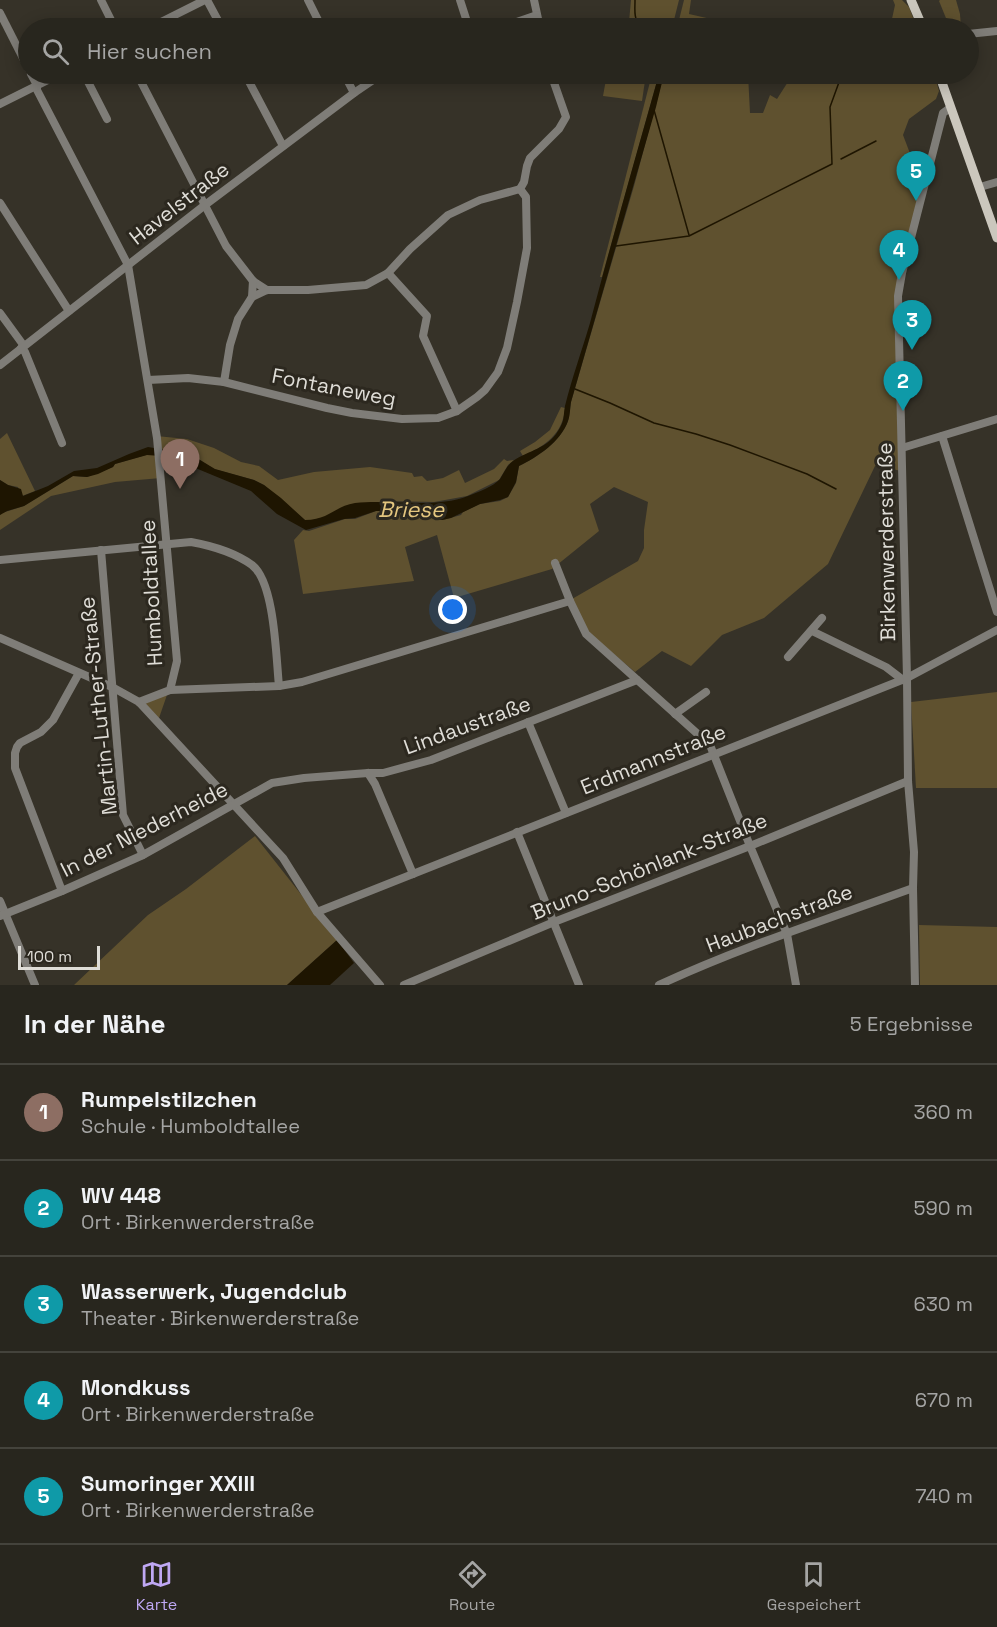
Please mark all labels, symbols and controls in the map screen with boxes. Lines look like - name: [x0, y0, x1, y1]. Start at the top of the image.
- search box: [18, 18, 979, 84]
- icon: search: [39, 35, 72, 68]
- text: Hier suchen: [87, 37, 212, 65]
- pin: 5: [896, 152, 936, 201]
- street label: Havelstraße: [124, 156, 234, 250]
- pin: 4: [880, 230, 918, 280]
- pin: 3: [892, 300, 932, 350]
- street label: Fontaneweg: [270, 362, 398, 412]
- pin: 2: [884, 362, 922, 411]
- pin: 1: [160, 440, 200, 489]
- street label: Birkenwerderstraße: [871, 442, 901, 642]
- water label: Briese: [378, 495, 445, 523]
- street label: Humboldtallee: [134, 519, 168, 667]
- street label: Martin-Luther-Straße: [73, 595, 123, 817]
- your location: [438, 595, 467, 624]
- street label: Lindaustraße: [400, 689, 534, 761]
- street label: Erdmannstraße: [576, 718, 730, 800]
- street label: In der Niederheide: [56, 775, 232, 883]
- street label: Bruno-Schönlank-Straße: [527, 806, 771, 926]
- street label: Haubachstraße: [702, 878, 856, 958]
- scale bar: [18, 943, 100, 971]
- text: 100 m: [27, 946, 72, 967]
- text: In der Nähe: [24, 1007, 165, 1041]
- text: 5 Ergebnisse: [850, 1011, 973, 1037]
- text: Rumpelstilzchen: [81, 1085, 257, 1113]
- text: 1: [39, 1099, 48, 1125]
- text: 360 m: [914, 1099, 973, 1125]
- text: Schule · Humboldtallee: [81, 1113, 300, 1139]
- text: WV 448: [81, 1181, 161, 1209]
- text: 2: [38, 1195, 49, 1221]
- text: 590 m: [914, 1195, 973, 1221]
- text: Ort · Birkenwerderstraße: [81, 1209, 315, 1235]
- text: Wasserwerk, Jugendclub: [81, 1277, 347, 1305]
- text: 3: [37, 1291, 50, 1317]
- text: 630 m: [914, 1291, 973, 1317]
- text: Theater · Birkenwerderstraße: [81, 1305, 359, 1331]
- text: Mondkuss: [81, 1373, 190, 1401]
- text: 4: [37, 1387, 50, 1413]
- text: 670 m: [915, 1387, 973, 1413]
- text: Ort · Birkenwerderstraße: [81, 1401, 315, 1427]
- text: Sumoringer XXIII: [81, 1469, 255, 1497]
- text: 5: [38, 1483, 50, 1509]
- text: 740 m: [915, 1483, 973, 1509]
- text: Ort · Birkenwerderstraße: [81, 1497, 315, 1523]
- tab: Karte: [136, 1558, 177, 1615]
- tab: Route: [449, 1558, 495, 1615]
- tab: Gespeichert: [767, 1558, 861, 1615]

